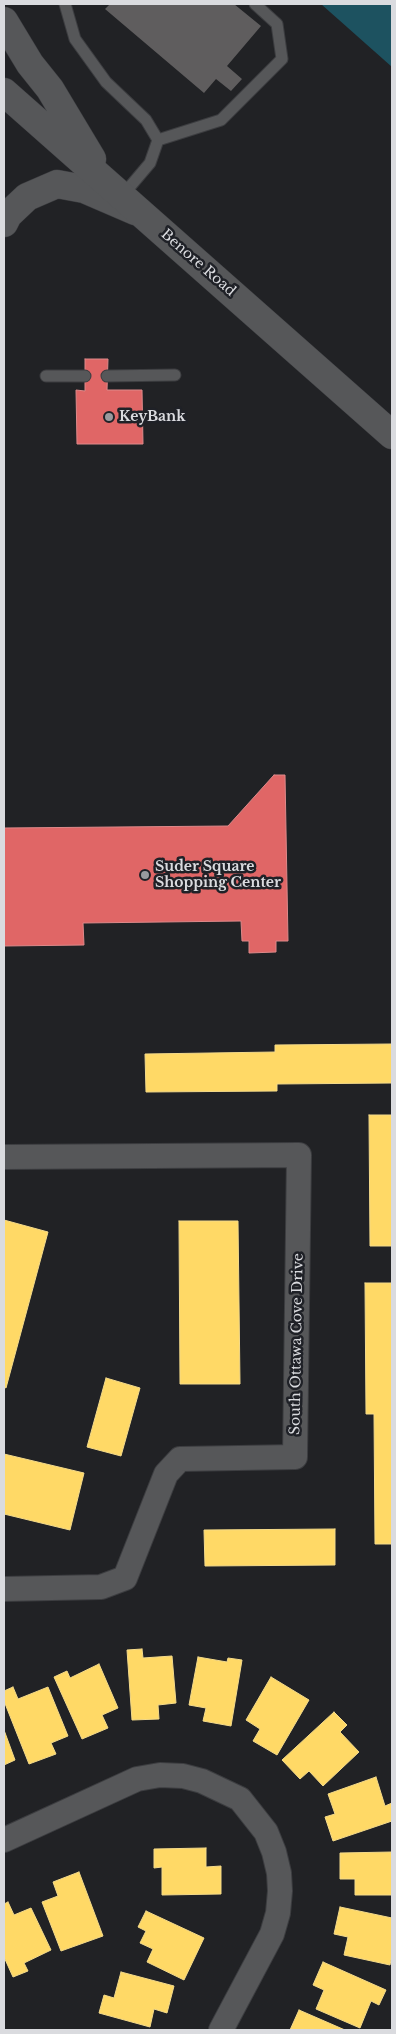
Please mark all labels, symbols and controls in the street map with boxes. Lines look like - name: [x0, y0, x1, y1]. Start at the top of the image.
- street label: Benore Road: [157, 226, 239, 300]
- place label: KeyBank: [119, 409, 186, 425]
- marker: KeyBank: [103, 411, 115, 423]
- place label: Suder Square Shopping Center: [155, 859, 281, 892]
- marker: Suder Square Shopping Center: [139, 869, 151, 881]
- street label: South Ottawa Cove Drive: [287, 1253, 307, 1435]

